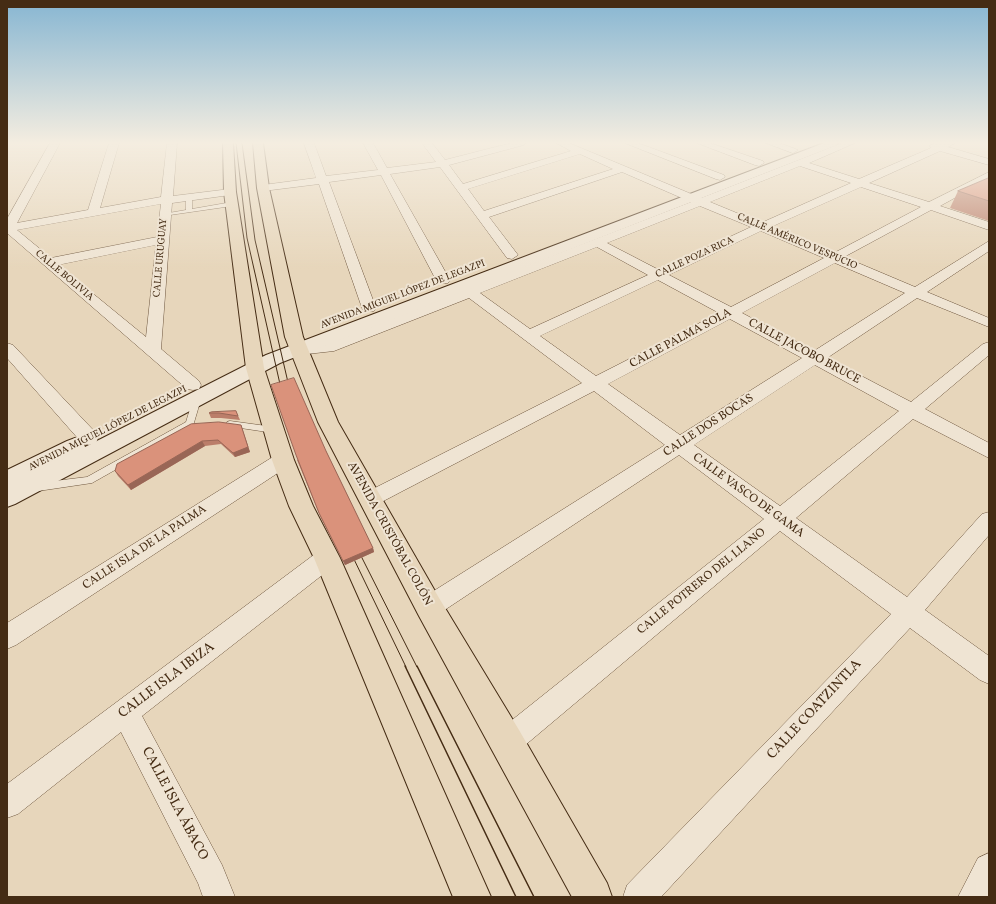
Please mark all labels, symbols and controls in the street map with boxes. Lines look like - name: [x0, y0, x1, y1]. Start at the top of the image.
- street label: CALLE AMÉRICO VESPUCIO: [735, 211, 859, 273]
- street label: CALLE URUGUAY: [152, 218, 170, 298]
- street label: CALLE POZA RICA: [654, 235, 736, 281]
- street label: CALLE BOLIVIA: [32, 248, 96, 304]
- street label: AVENIDA MIGUEL LÓPEZ DE LEGAZPI: [319, 258, 487, 332]
- street label: CALLE PALMA SOLA: [628, 306, 734, 372]
- street label: CALLE JACOBO BRUCE: [745, 316, 863, 388]
- street label: AVENIDA MIGUEL LÓPEZ DE LEGAZPI: [27, 384, 189, 474]
- street label: CALLE DOS BOCAS: [661, 391, 757, 461]
- street label: CALLE VASCO DE GAMA: [689, 451, 807, 541]
- street label: AVENIDA CRISTÓBAL COLÓN: [343, 460, 435, 608]
- street label: CALLE ISLA DE LA PALMA: [80, 503, 210, 593]
- street label: CALLE POTRERO DEL LLANO: [635, 526, 769, 638]
- street label: CALLE ISLA IBIZA: [116, 639, 218, 723]
- street label: CALLE COATZINTLA: [764, 656, 866, 764]
- street label: CALLE ISLA ÁBACO: [137, 745, 211, 863]

